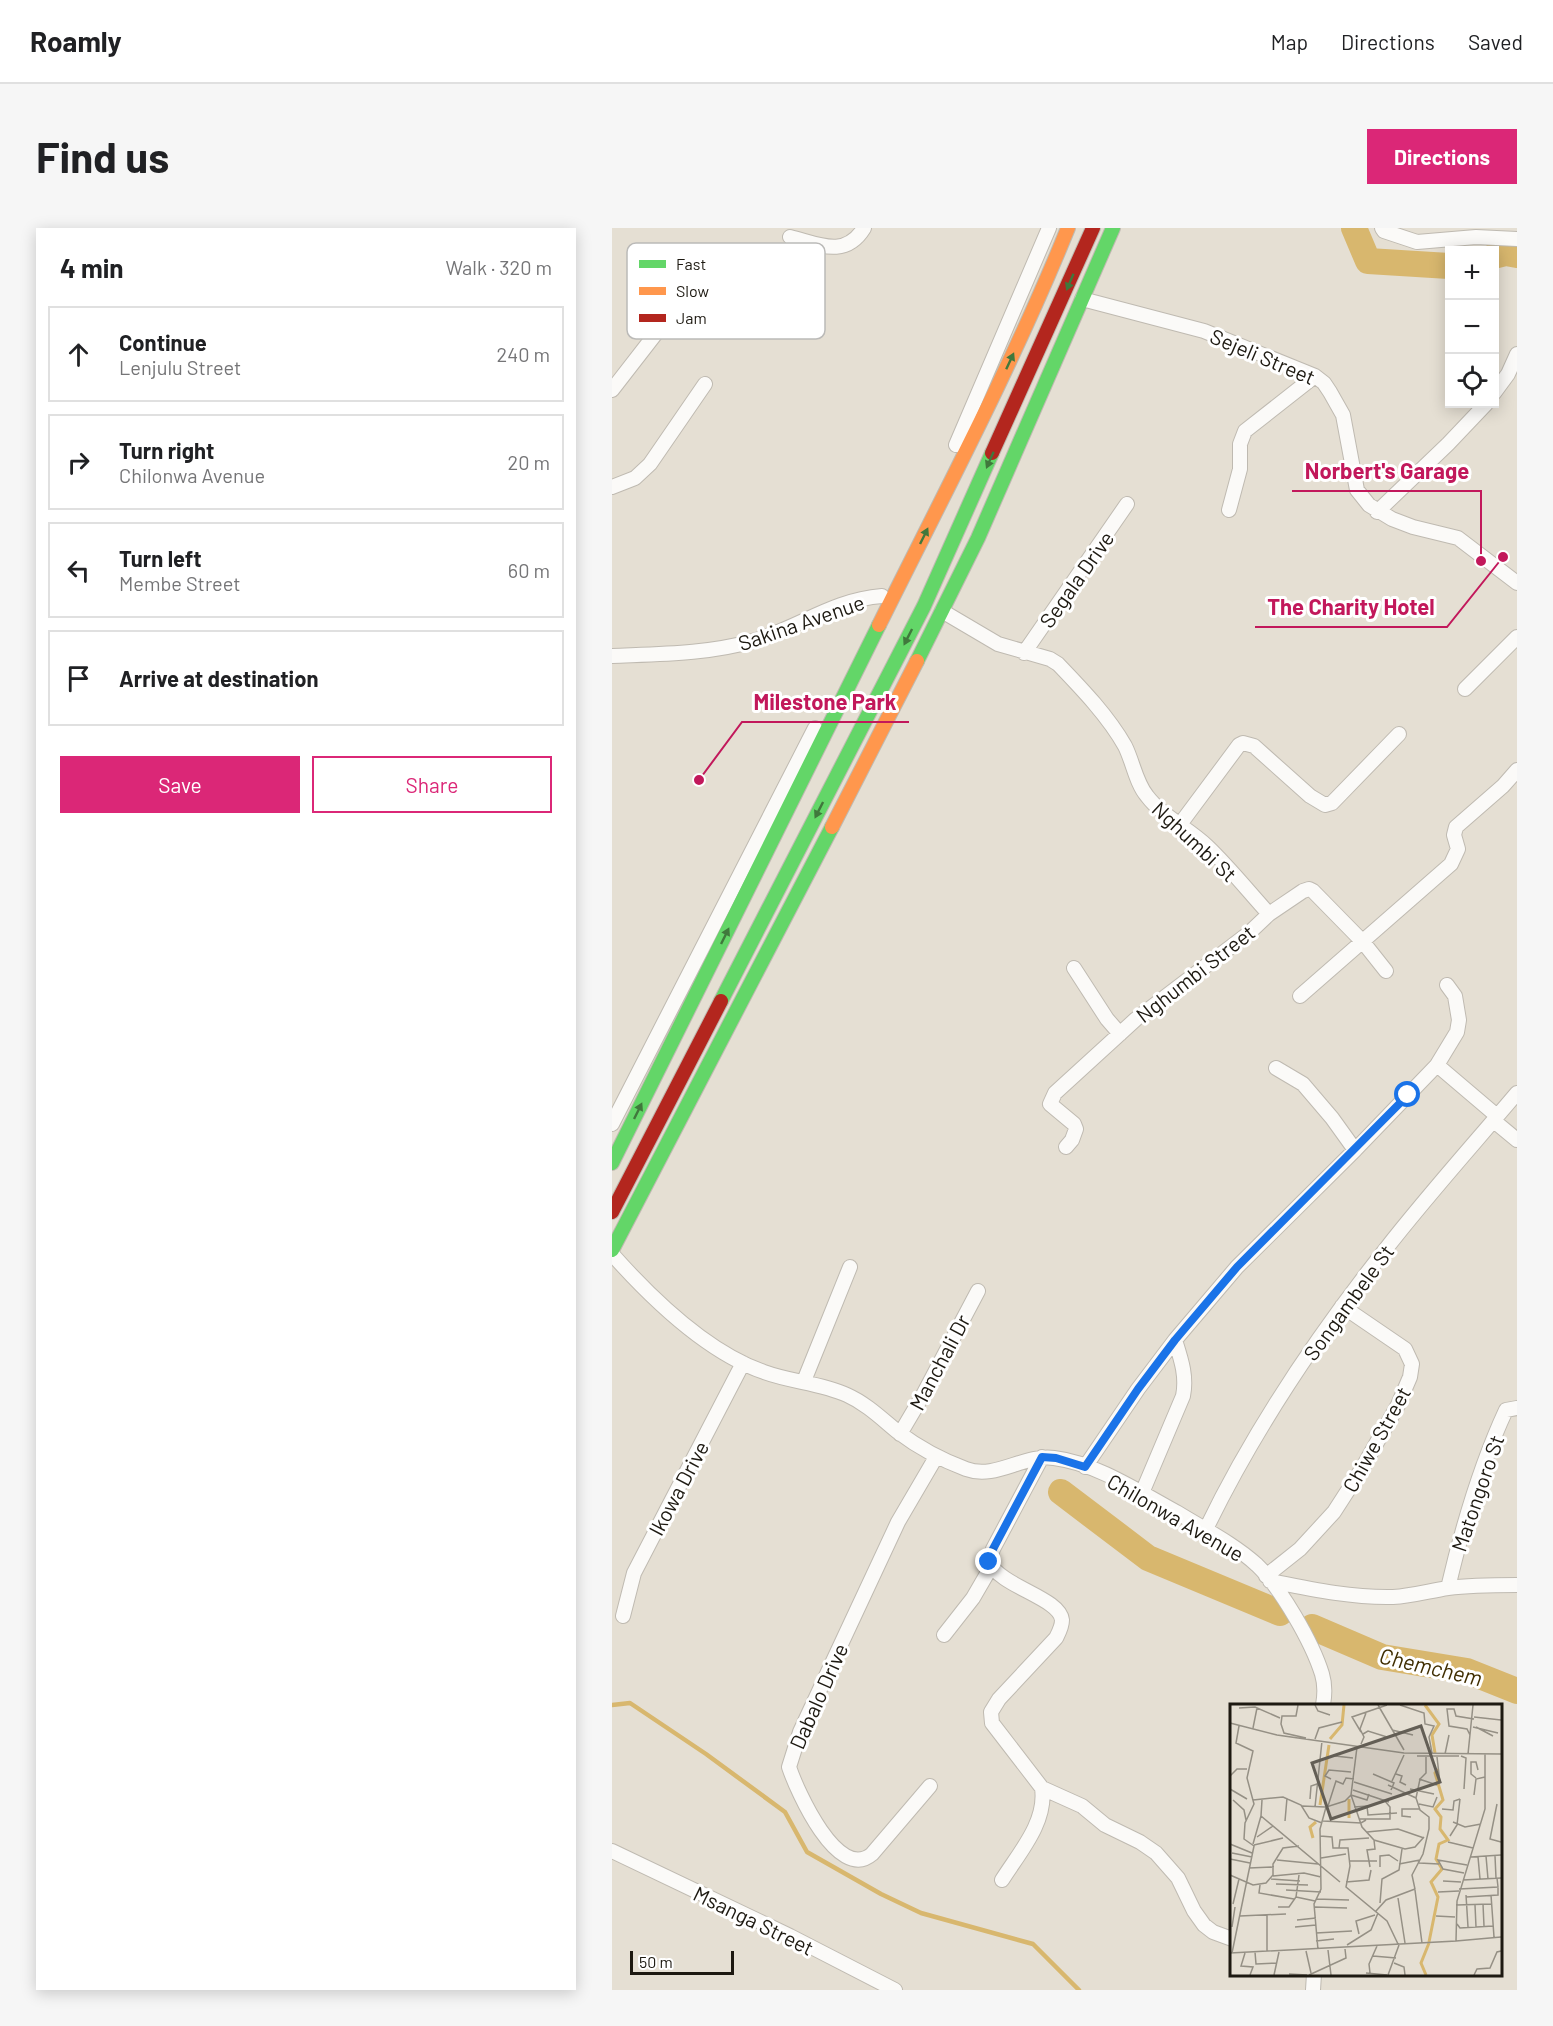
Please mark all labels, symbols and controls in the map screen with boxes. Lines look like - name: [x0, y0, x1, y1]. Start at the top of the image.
- text: Roamly: [30, 24, 122, 58]
- text: Map: [1271, 29, 1308, 54]
- text: Directions: [1341, 29, 1435, 54]
- text: Saved: [1468, 29, 1523, 54]
- button: Directions: [1367, 129, 1517, 184]
- text: Find us: [36, 131, 169, 181]
- legend: [627, 243, 825, 339]
- map controls: [1445, 246, 1499, 408]
- button: +: [1445, 246, 1499, 300]
- text: 4 min: [60, 252, 124, 283]
- text: Fast: [676, 254, 706, 273]
- text: Walk · 320 m: [445, 255, 552, 279]
- one-way arrow: [1065, 273, 1075, 291]
- text: Slow: [676, 281, 709, 300]
- button: −: [1445, 300, 1499, 354]
- text: Jam: [676, 308, 707, 327]
- street label: Sejeli Street: [1207, 323, 1319, 389]
- text: Continue: [119, 329, 207, 355]
- icon: ahead: [62, 338, 95, 371]
- text: 240 m: [496, 342, 550, 366]
- one-way arrow: [1006, 353, 1015, 370]
- button: locate: [1445, 354, 1499, 408]
- text: Lenjulu Street: [119, 355, 241, 379]
- text: Turn right: [119, 437, 214, 463]
- icon: right: [62, 446, 95, 479]
- text: 20 m: [507, 450, 550, 474]
- one-way arrow: [985, 451, 995, 469]
- callout: Norbert's Garage: [1292, 451, 1481, 491]
- text: Norbert's Garage: [1305, 457, 1469, 483]
- text: Chilonwa Avenue: [119, 463, 265, 487]
- street label: Segala Drive: [1034, 526, 1118, 632]
- one-way arrow: [919, 528, 929, 545]
- text: Turn left: [119, 545, 202, 571]
- icon: left: [62, 554, 95, 587]
- text: 60 m: [508, 558, 550, 582]
- text: Membe Street: [119, 571, 241, 595]
- callout: The Charity Hotel: [1255, 587, 1447, 627]
- street label: Sakina Avenue: [735, 589, 867, 655]
- text: The Charity Hotel: [1267, 593, 1435, 619]
- one-way arrow: [903, 628, 913, 645]
- icon: arrive: [62, 662, 95, 695]
- text: Arrive at destination: [119, 665, 318, 691]
- callout: Milestone Park: [742, 682, 909, 722]
- text: Milestone Park: [753, 688, 897, 714]
- button: Save: [60, 756, 300, 813]
- button: Share: [312, 756, 552, 813]
- street label: Nghumbi St: [1148, 796, 1242, 886]
- one-way arrow: [814, 802, 824, 819]
- street label: Nghumbi Street: [1131, 919, 1259, 1027]
- one-way arrow: [721, 928, 730, 945]
- route start: [1394, 1081, 1420, 1107]
- one-way arrow: [634, 1103, 643, 1120]
- street label: Songambele St: [1298, 1239, 1398, 1365]
- street label: Manchali Dr: [903, 1310, 975, 1414]
- street label: Chiwe Street: [1337, 1382, 1415, 1496]
- street label: Matongoro St: [1445, 1431, 1509, 1555]
- street label: Ikowa Drive: [643, 1437, 713, 1539]
- street label: Chilonwa Avenue: [1103, 1468, 1249, 1566]
- route end: [975, 1548, 1001, 1574]
- street label: Dabalo Drive: [784, 1639, 852, 1753]
- water label: Chemchem: [1377, 1642, 1485, 1690]
- inset map: [1230, 1704, 1502, 1975]
- street label: Msanga Street: [690, 1880, 818, 1960]
- scale bar: [630, 1948, 734, 1976]
- text: 50 m: [639, 1952, 673, 1971]

